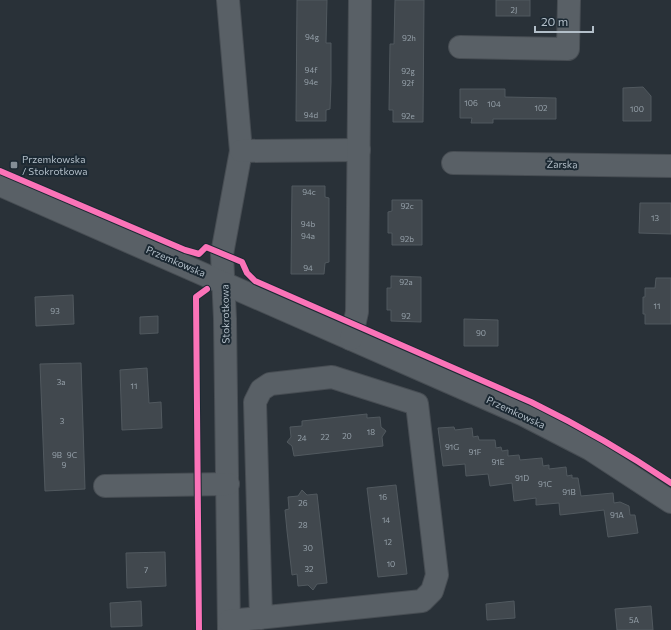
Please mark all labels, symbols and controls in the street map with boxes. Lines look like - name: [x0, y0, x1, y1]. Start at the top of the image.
- house number: 2J: [511, 5, 517, 15]
- scale bar: [535, 8, 593, 34]
- text: 20 m: [541, 14, 568, 28]
- house number: 94g: [305, 32, 320, 42]
- house number: 92h: [402, 33, 416, 43]
- house number: 94f: [305, 65, 318, 75]
- house number: 92g: [401, 66, 415, 76]
- house number: 94e: [304, 77, 318, 87]
- house number: 92f: [402, 78, 415, 88]
- house number: 106: [464, 98, 478, 108]
- house number: 104: [487, 99, 501, 109]
- house number: 102: [534, 103, 548, 113]
- house number: 100: [630, 104, 644, 114]
- house number: 94d: [304, 110, 319, 120]
- house number: 92e: [401, 111, 415, 121]
- place label: Przemkowska / Stokrotkowa: [22, 153, 88, 177]
- street label: Żarska: [546, 158, 578, 170]
- marker: Przemkowska / Stokrotkowa: [9, 160, 19, 170]
- house number: 94c: [302, 187, 316, 197]
- house number: 92c: [400, 201, 414, 211]
- house number: 13: [651, 213, 659, 223]
- house number: 94b: [301, 219, 315, 229]
- house number: 94a: [301, 231, 315, 241]
- house number: 92b: [400, 234, 414, 244]
- street label: Przemkowska: [144, 243, 208, 279]
- house number: 94: [303, 263, 313, 273]
- house number: 92a: [399, 277, 413, 287]
- street label: Stokrotkowa: [218, 284, 232, 344]
- house number: 11: [654, 301, 660, 311]
- house number: 93: [50, 306, 60, 316]
- house number: 92: [401, 311, 411, 321]
- house number: 90: [476, 328, 486, 338]
- house number: 3a: [57, 377, 65, 387]
- house number: 11: [131, 381, 137, 391]
- street label: Przemkowska: [485, 393, 547, 431]
- house number: 3: [60, 416, 65, 426]
- house number: 18: [367, 427, 375, 437]
- house number: 20: [342, 431, 352, 441]
- house number: 22: [321, 432, 330, 442]
- house number: 24: [297, 433, 307, 443]
- house number: 91G: [445, 442, 459, 452]
- house number: 91F: [469, 447, 482, 457]
- house number: 9B: [52, 450, 62, 460]
- house number: 9C: [67, 450, 78, 460]
- house number: 91E: [491, 457, 505, 467]
- house number: 9: [62, 460, 67, 470]
- house number: 91D: [515, 473, 529, 483]
- house number: 91C: [538, 479, 552, 489]
- house number: 91B: [562, 487, 576, 497]
- house number: 16: [379, 492, 387, 502]
- house number: 26: [298, 498, 308, 508]
- house number: 91A: [610, 510, 624, 520]
- house number: 14: [382, 515, 390, 525]
- house number: 28: [298, 520, 308, 530]
- house number: 12: [384, 537, 392, 547]
- house number: 30: [303, 543, 313, 553]
- house number: 10: [387, 559, 395, 569]
- house number: 32: [305, 564, 314, 574]
- house number: 7: [144, 565, 148, 575]
- house number: 5A: [629, 615, 639, 625]

